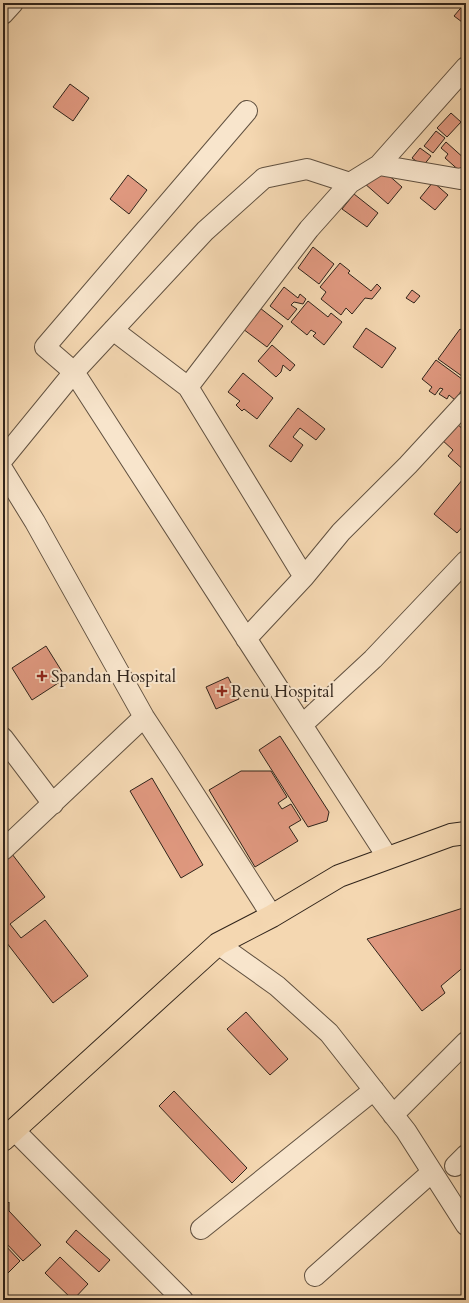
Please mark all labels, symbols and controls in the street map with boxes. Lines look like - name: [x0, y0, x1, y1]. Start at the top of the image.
- place label: Spandan Hospital: [51, 665, 177, 688]
- marker: Spandan Hospital: [36, 670, 48, 682]
- place label: Renu Hospital: [231, 680, 335, 703]
- marker: Renu Hospital: [216, 685, 228, 697]

